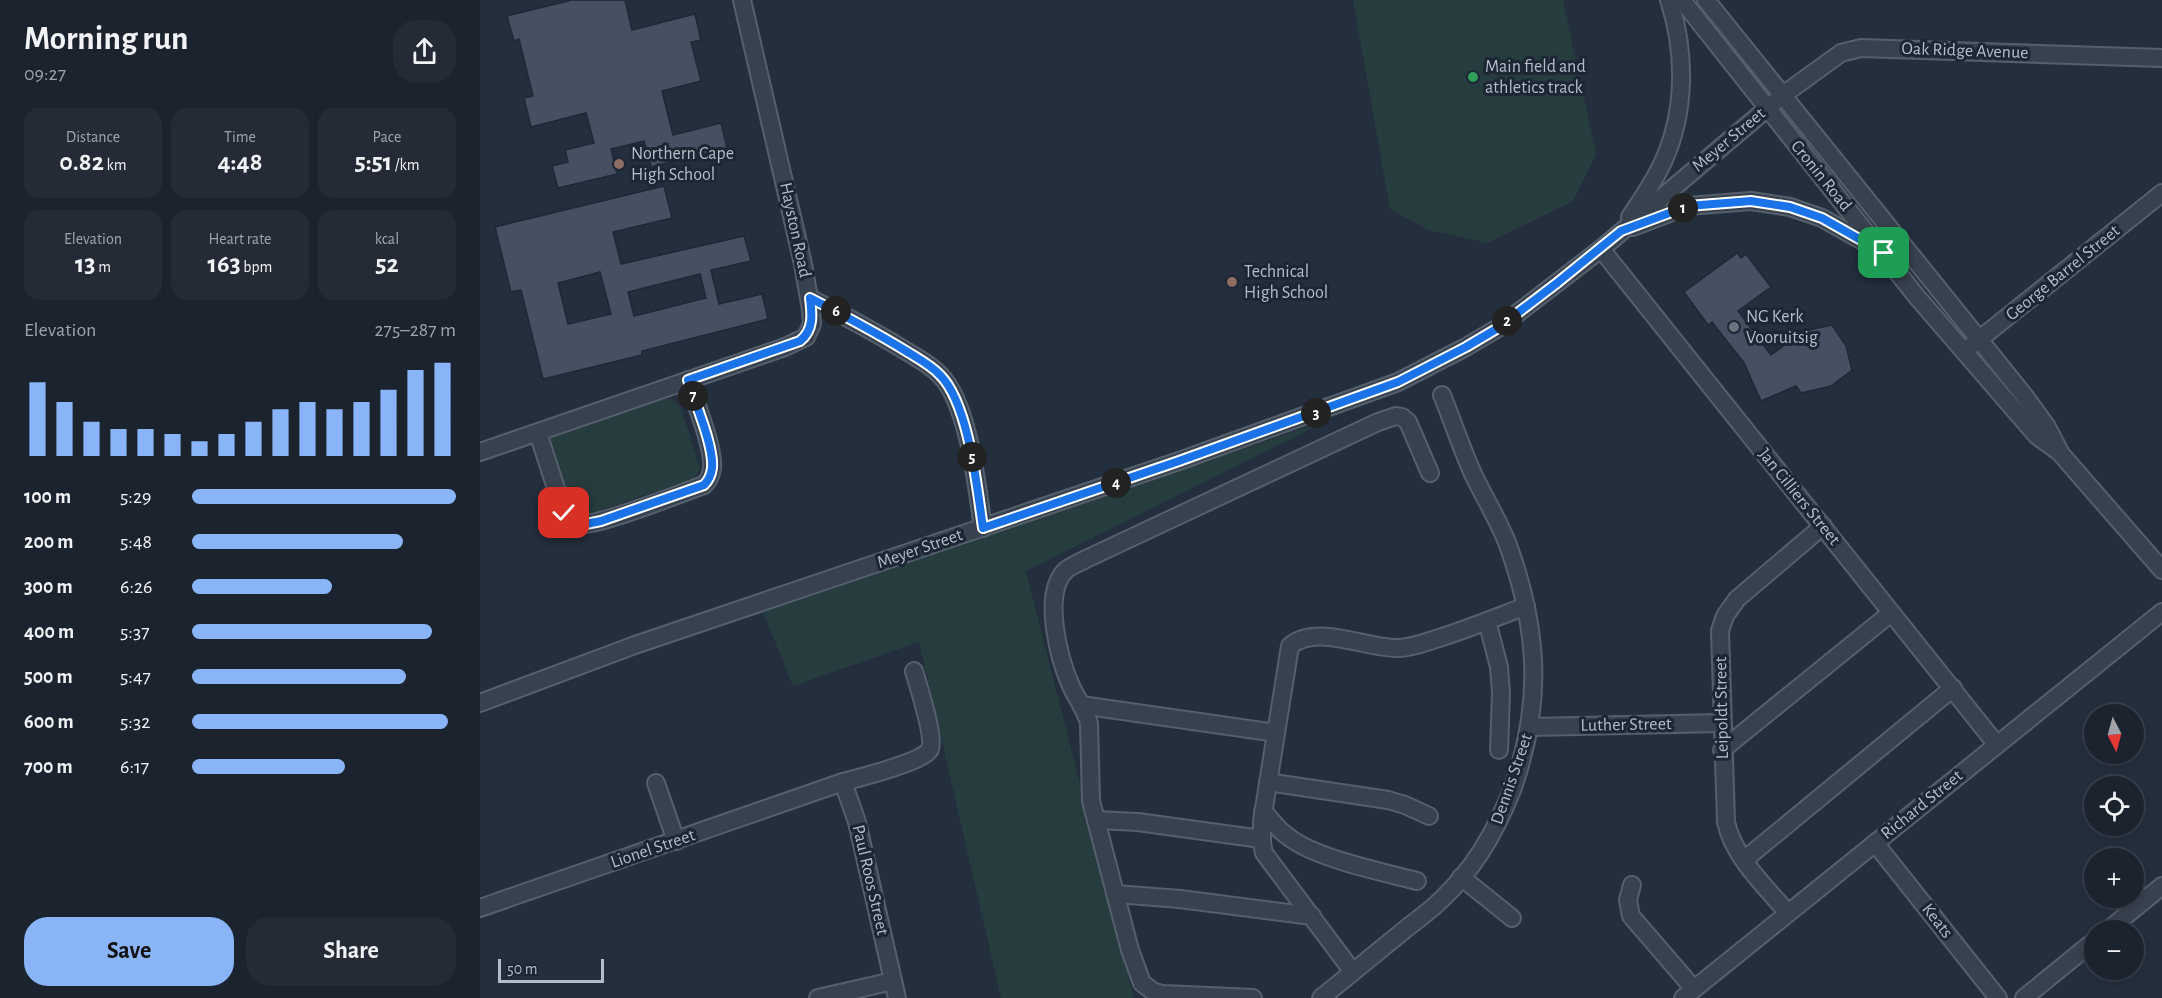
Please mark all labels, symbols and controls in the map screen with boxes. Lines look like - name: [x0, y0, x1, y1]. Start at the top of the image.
- button: share: [393, 20, 456, 83]
- text: Morning run: [24, 23, 188, 56]
- street label: Oak Ridge Avenue: [1901, 40, 2029, 62]
- place label: Main field and athletics track: [1485, 58, 1586, 97]
- text: 09:27: [24, 64, 66, 84]
- marker: Main field and athletics track: [1466, 70, 1480, 84]
- street label: Meyer Street: [1689, 104, 1769, 176]
- text: Distance: [66, 129, 120, 145]
- text: Time: [224, 129, 256, 145]
- text: Pace: [373, 129, 401, 145]
- street label: Cronin Road: [1787, 137, 1855, 215]
- place label: Northern Cape High School: [631, 145, 734, 184]
- text: 0.82: [59, 149, 104, 175]
- text: 4:48: [218, 149, 262, 175]
- text: 5:51: [354, 149, 392, 175]
- text: km: [104, 157, 127, 173]
- text: /km: [392, 157, 420, 173]
- marker: Northern Cape High School: [612, 157, 626, 171]
- street label: Hayston Road: [776, 181, 814, 279]
- pin: 1: [1668, 193, 1698, 223]
- text: 1: [1680, 200, 1686, 216]
- street label: George Barrel Street: [2003, 222, 2124, 324]
- pin: [1858, 227, 1909, 278]
- text: Elevation: [64, 231, 122, 247]
- text: Heart rate: [209, 231, 271, 247]
- text: kcal: [375, 231, 399, 247]
- icon: arrive: [1867, 236, 1900, 269]
- text: 13: [75, 251, 96, 277]
- text: 163: [208, 251, 241, 277]
- text: 52: [375, 251, 399, 277]
- text: m: [96, 259, 111, 275]
- text: bpm: [241, 259, 272, 275]
- place label: Technical High School: [1244, 263, 1328, 302]
- marker: Technical High School: [1225, 275, 1239, 289]
- pin: 6: [821, 296, 851, 326]
- text: 6: [832, 303, 840, 319]
- pin: 2: [1492, 306, 1522, 336]
- place label: NG Kerk Vooruitsig: [1746, 308, 1818, 347]
- text: 2: [1503, 313, 1511, 329]
- text: Elevation: [24, 320, 96, 340]
- text: 275–287 m: [374, 320, 456, 340]
- marker: NG Kerk Vooruitsig: [1727, 320, 1741, 334]
- pin: 7: [678, 381, 708, 411]
- text: 7: [690, 388, 696, 404]
- pin: 3: [1301, 398, 1331, 428]
- text: 3: [1313, 405, 1319, 421]
- pin: 5: [957, 442, 987, 472]
- street label: Jan Cilliers Street: [1755, 445, 1844, 549]
- text: 5: [969, 449, 975, 465]
- pin: 4: [1101, 468, 1131, 498]
- text: 4: [1112, 475, 1120, 491]
- text: 100 m: [24, 487, 71, 507]
- text: 5:29: [120, 487, 151, 507]
- pin: [538, 487, 589, 538]
- icon: check: [547, 496, 580, 529]
- street label: Meyer Street: [875, 526, 965, 572]
- text: 200 m: [24, 532, 73, 552]
- text: 5:48: [120, 532, 152, 552]
- text: 300 m: [24, 577, 73, 597]
- text: 6:26: [120, 577, 152, 597]
- text: 400 m: [24, 622, 74, 642]
- text: 5:37: [120, 622, 150, 642]
- street label: Leipoldt Street: [1712, 656, 1732, 760]
- text: 500 m: [24, 667, 73, 687]
- text: 5:47: [120, 667, 151, 687]
- north arrow: [2084, 704, 2144, 764]
- map controls: [2084, 704, 2144, 980]
- text: 600 m: [24, 712, 74, 732]
- text: 5:32: [120, 712, 150, 732]
- street label: Luther Street: [1580, 715, 1672, 735]
- street label: Dennis Street: [1488, 731, 1536, 827]
- text: 700 m: [24, 757, 73, 777]
- text: 6:17: [120, 757, 149, 777]
- street label: Richard Street: [1878, 767, 1966, 843]
- button: locate: [2084, 776, 2144, 836]
- street label: Paul Roos Street: [849, 823, 892, 937]
- street label: Lionel Street: [609, 826, 698, 872]
- button: +: [2084, 848, 2144, 908]
- street label: Keats: [1918, 900, 1956, 942]
- button: Save: [24, 917, 234, 986]
- button: Share: [246, 917, 456, 986]
- button: −: [2084, 920, 2144, 980]
- scale bar: [498, 956, 604, 984]
- text: 50 m: [507, 961, 538, 977]

